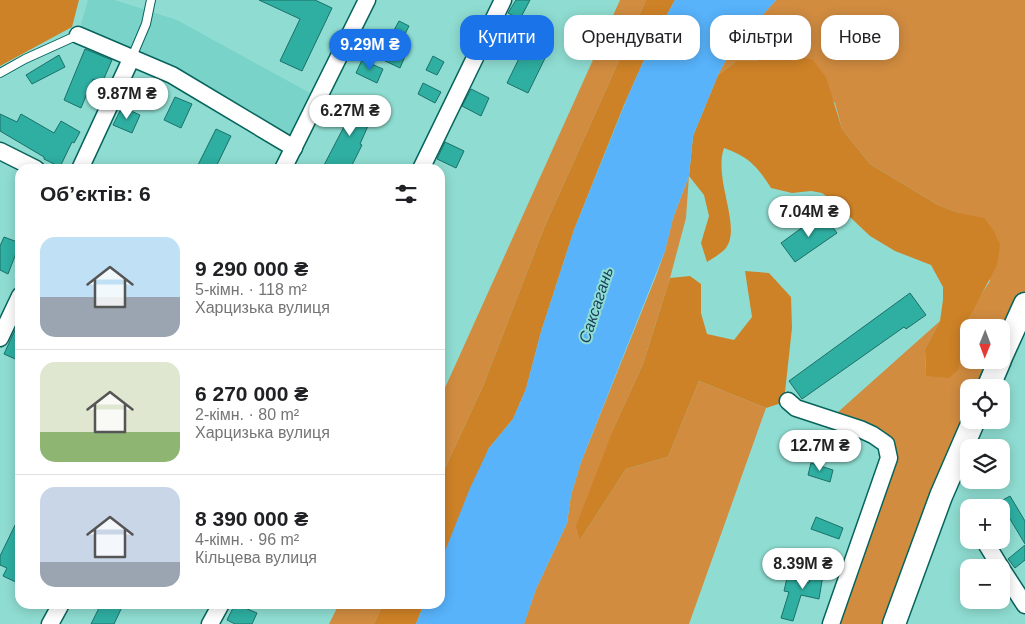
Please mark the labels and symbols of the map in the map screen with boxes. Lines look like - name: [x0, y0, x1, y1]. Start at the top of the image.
- pin: 9.29M ₴: [324, 28, 416, 71]
- pin: 9.87M ₴: [81, 78, 173, 120]
- pin: 6.27M ₴: [304, 94, 396, 137]
- pin: 7.04M ₴: [763, 196, 855, 238]
- water label: Саксагань: [576, 265, 616, 345]
- north arrow: [960, 319, 1010, 369]
- pin: 12.7M ₴: [774, 430, 866, 472]
- pin: 8.39M ₴: [757, 548, 849, 590]

